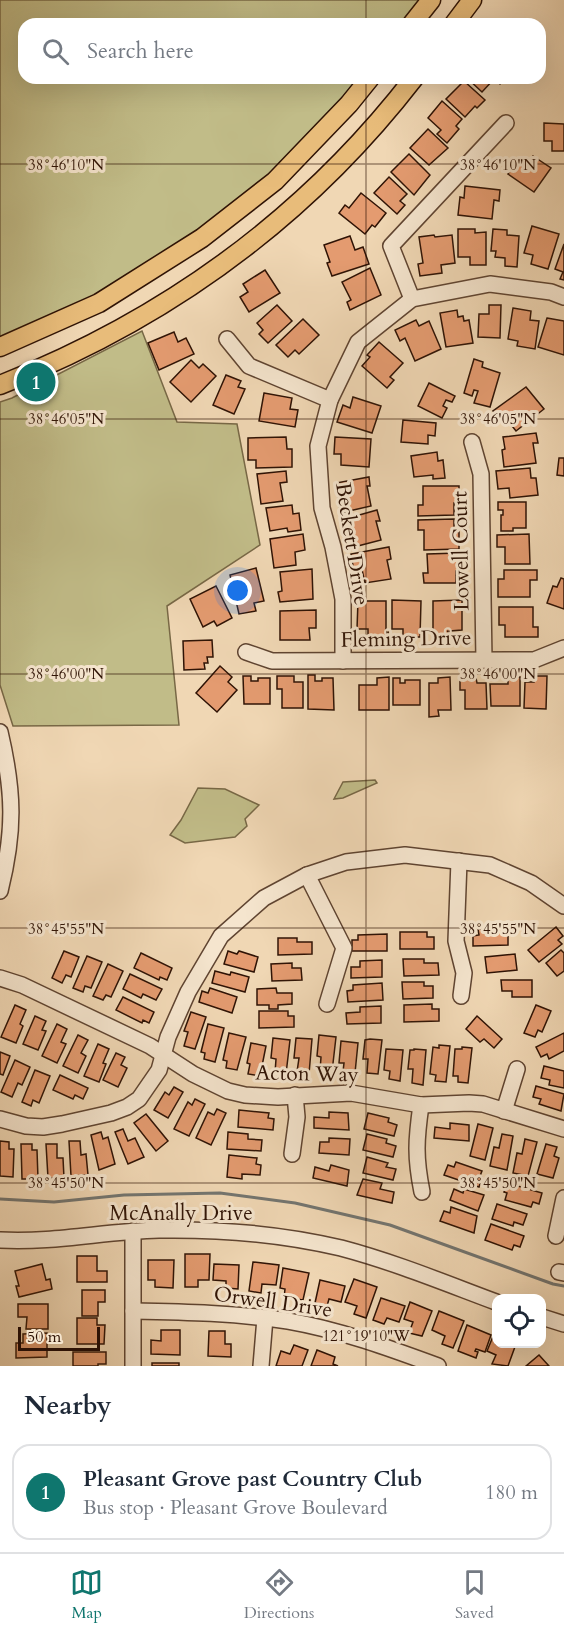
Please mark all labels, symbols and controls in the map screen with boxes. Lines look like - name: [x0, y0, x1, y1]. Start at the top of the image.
- search box: [18, 18, 546, 84]
- icon: search: [39, 35, 72, 68]
- text: Search here: [87, 36, 194, 66]
- text: 38°46'10"N: [28, 155, 104, 175]
- text: 38°46'10"N: [460, 155, 536, 175]
- pin: 1: [16, 360, 56, 404]
- text: 38°46'05"N: [28, 409, 104, 429]
- text: 38°46'05"N: [460, 409, 536, 429]
- street label: Beckett Drive: [328, 481, 376, 607]
- street label: Lowell Court: [445, 490, 477, 611]
- your location: [223, 576, 252, 605]
- street label: Fleming Drive: [340, 623, 472, 655]
- text: 38°46'00"N: [28, 664, 104, 684]
- text: 38°46'00"N: [460, 664, 536, 684]
- text: 38°45'55"N: [28, 919, 104, 939]
- text: 38°45'55"N: [460, 919, 536, 939]
- street label: Acton Way: [255, 1059, 359, 1089]
- text: 38°45'50"N: [28, 1173, 104, 1193]
- text: 38°45'50"N: [460, 1173, 536, 1193]
- street label: McAnally Drive: [109, 1199, 253, 1228]
- street label: Orwell Drive: [212, 1279, 334, 1325]
- map controls: [492, 1294, 546, 1348]
- button: locate: [492, 1294, 546, 1348]
- scale bar: [18, 1324, 100, 1352]
- text: 50 m: [27, 1326, 61, 1348]
- text: 121°19'10"W: [322, 1326, 410, 1346]
- text: Nearby: [24, 1388, 112, 1423]
- text: Pleasant Grove past Country Club: [83, 1464, 423, 1494]
- text: 1: [40, 1479, 51, 1506]
- text: 180 m: [485, 1479, 538, 1506]
- text: Bus stop · Pleasant Grove Boulevard: [83, 1494, 388, 1521]
- tab: Map: [70, 1566, 103, 1624]
- tab: Directions: [244, 1566, 314, 1624]
- tab: Saved: [455, 1566, 494, 1624]

